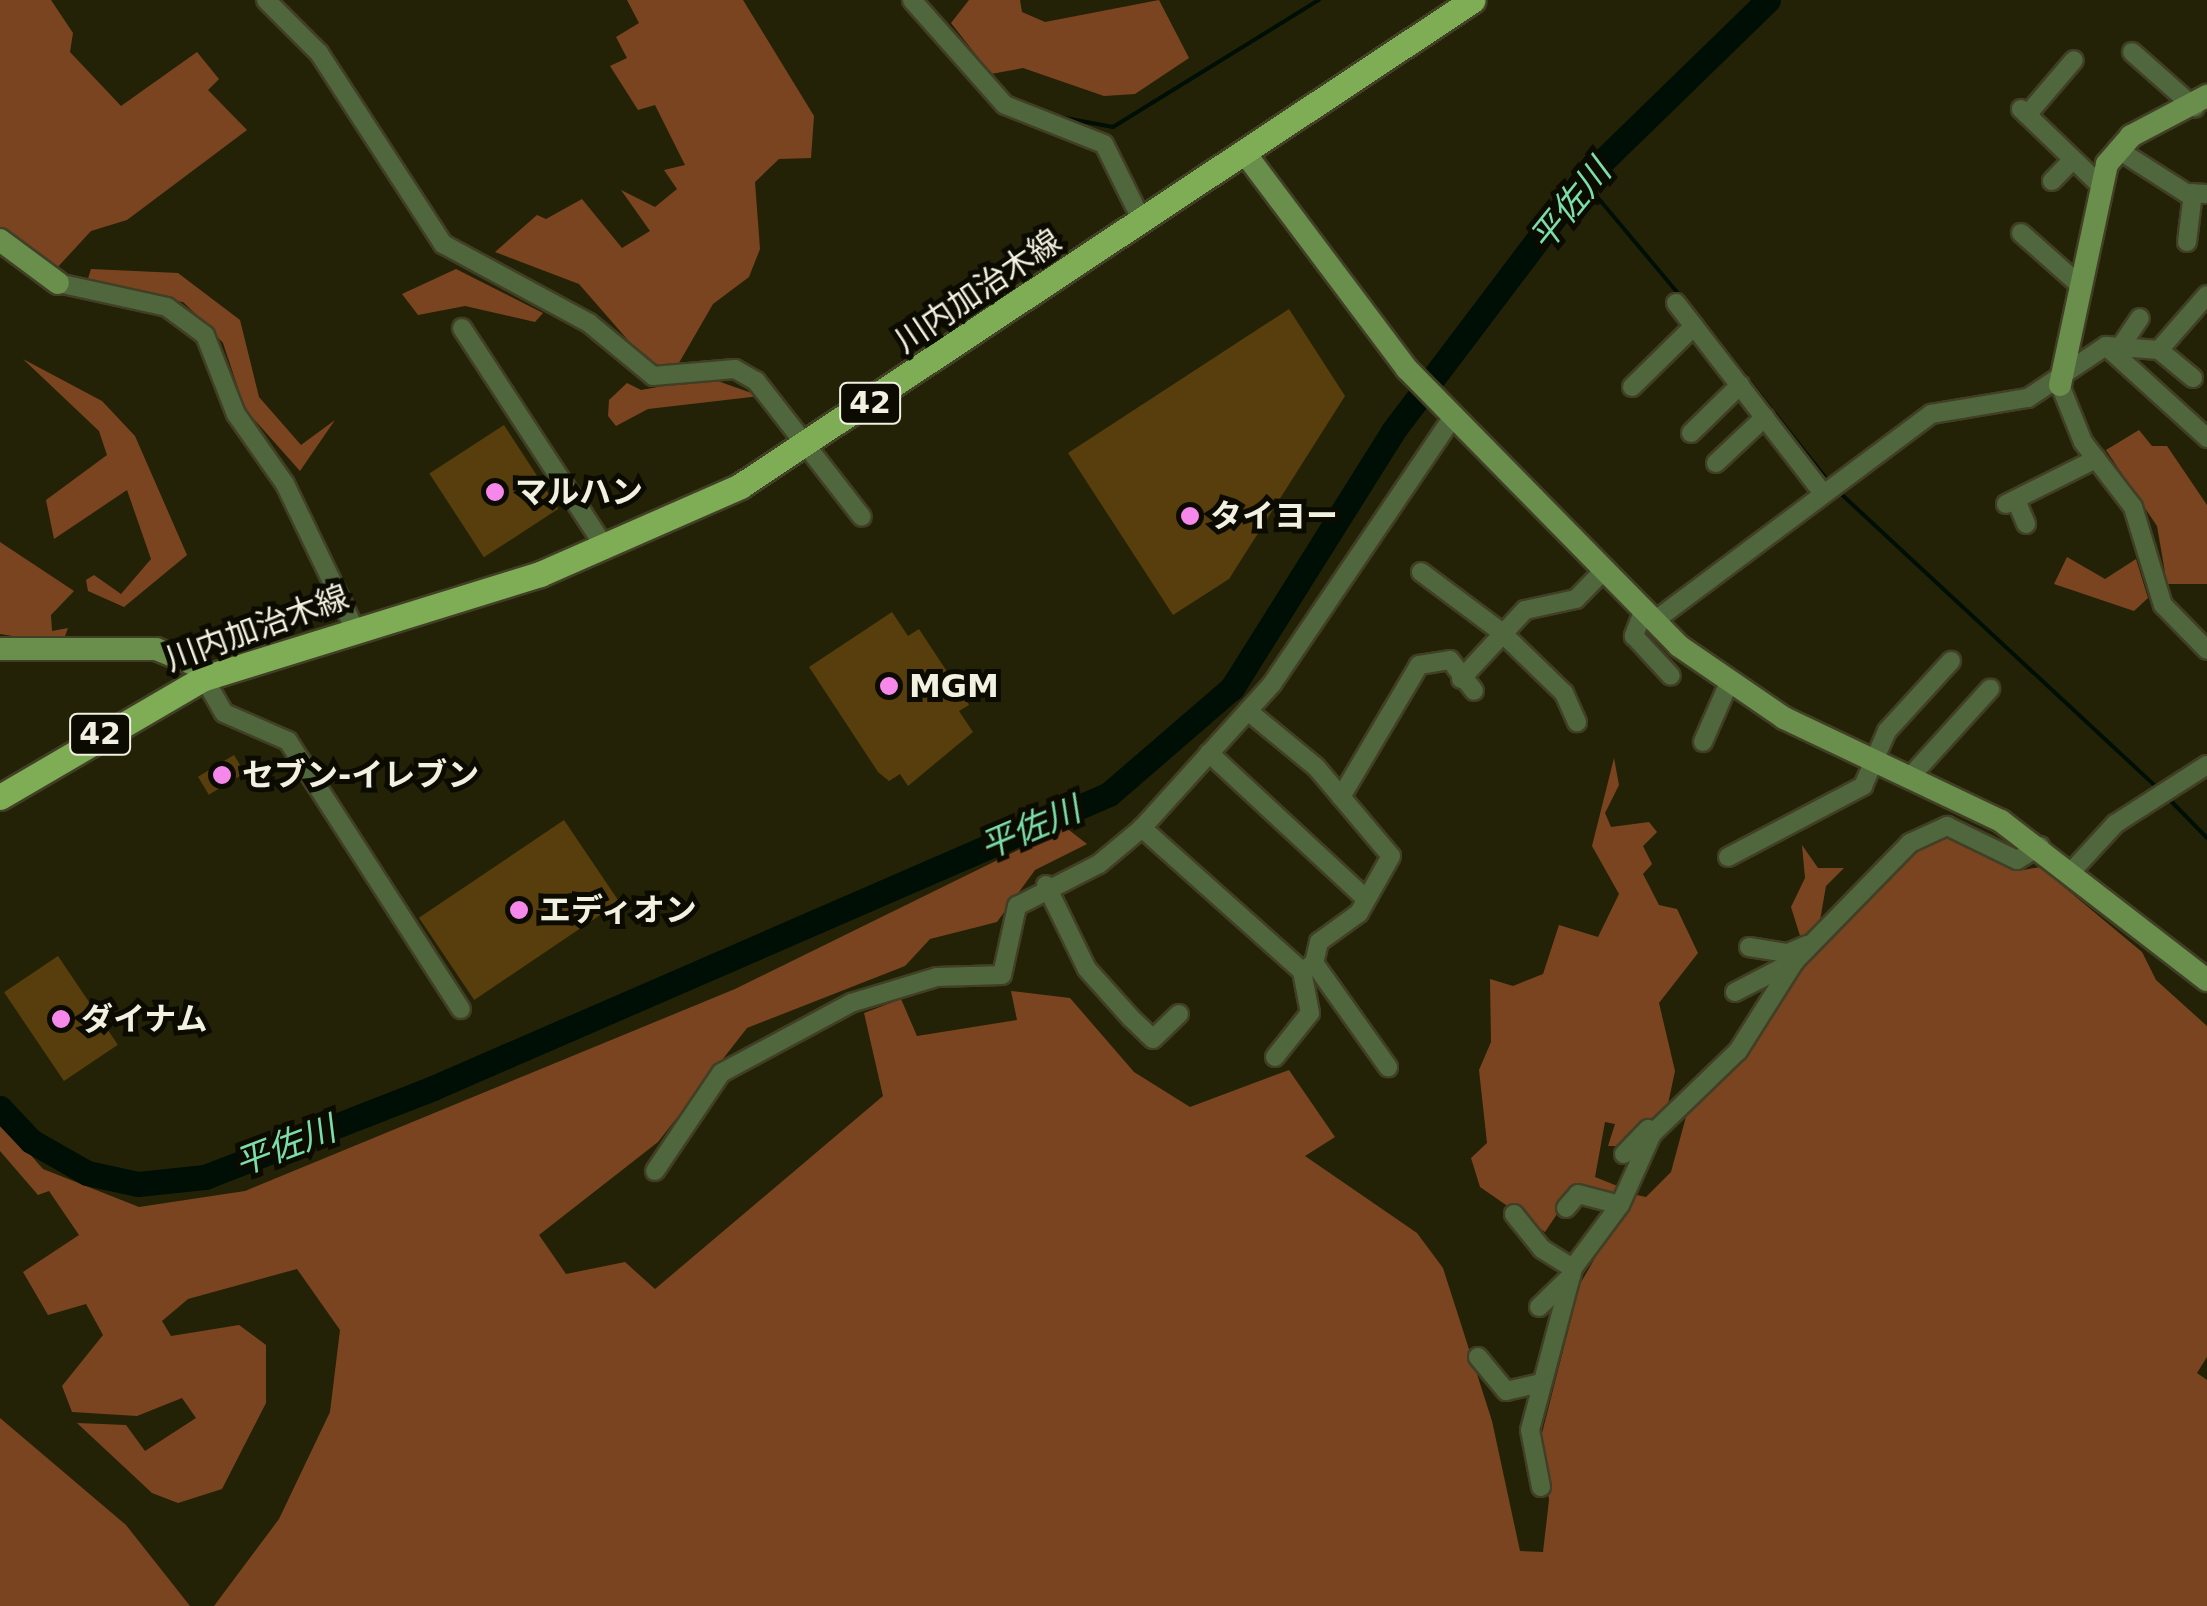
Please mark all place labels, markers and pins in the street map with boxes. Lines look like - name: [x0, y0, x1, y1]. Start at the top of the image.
- place label: マルハン: [515, 473, 643, 511]
- marker: マルハン: [484, 481, 506, 503]
- place label: タイヨー: [1210, 497, 1338, 535]
- marker: タイヨー: [1179, 505, 1201, 527]
- place label: MGM: [909, 667, 999, 705]
- marker: MGM: [878, 675, 900, 697]
- place label: セブン-イレブン: [242, 756, 479, 794]
- marker: セブン-イレブン: [211, 764, 233, 786]
- place label: エディオン: [539, 891, 699, 929]
- marker: エディオン: [508, 899, 530, 921]
- place label: ダイナム: [81, 1000, 209, 1038]
- marker: ダイナム: [50, 1008, 72, 1030]

